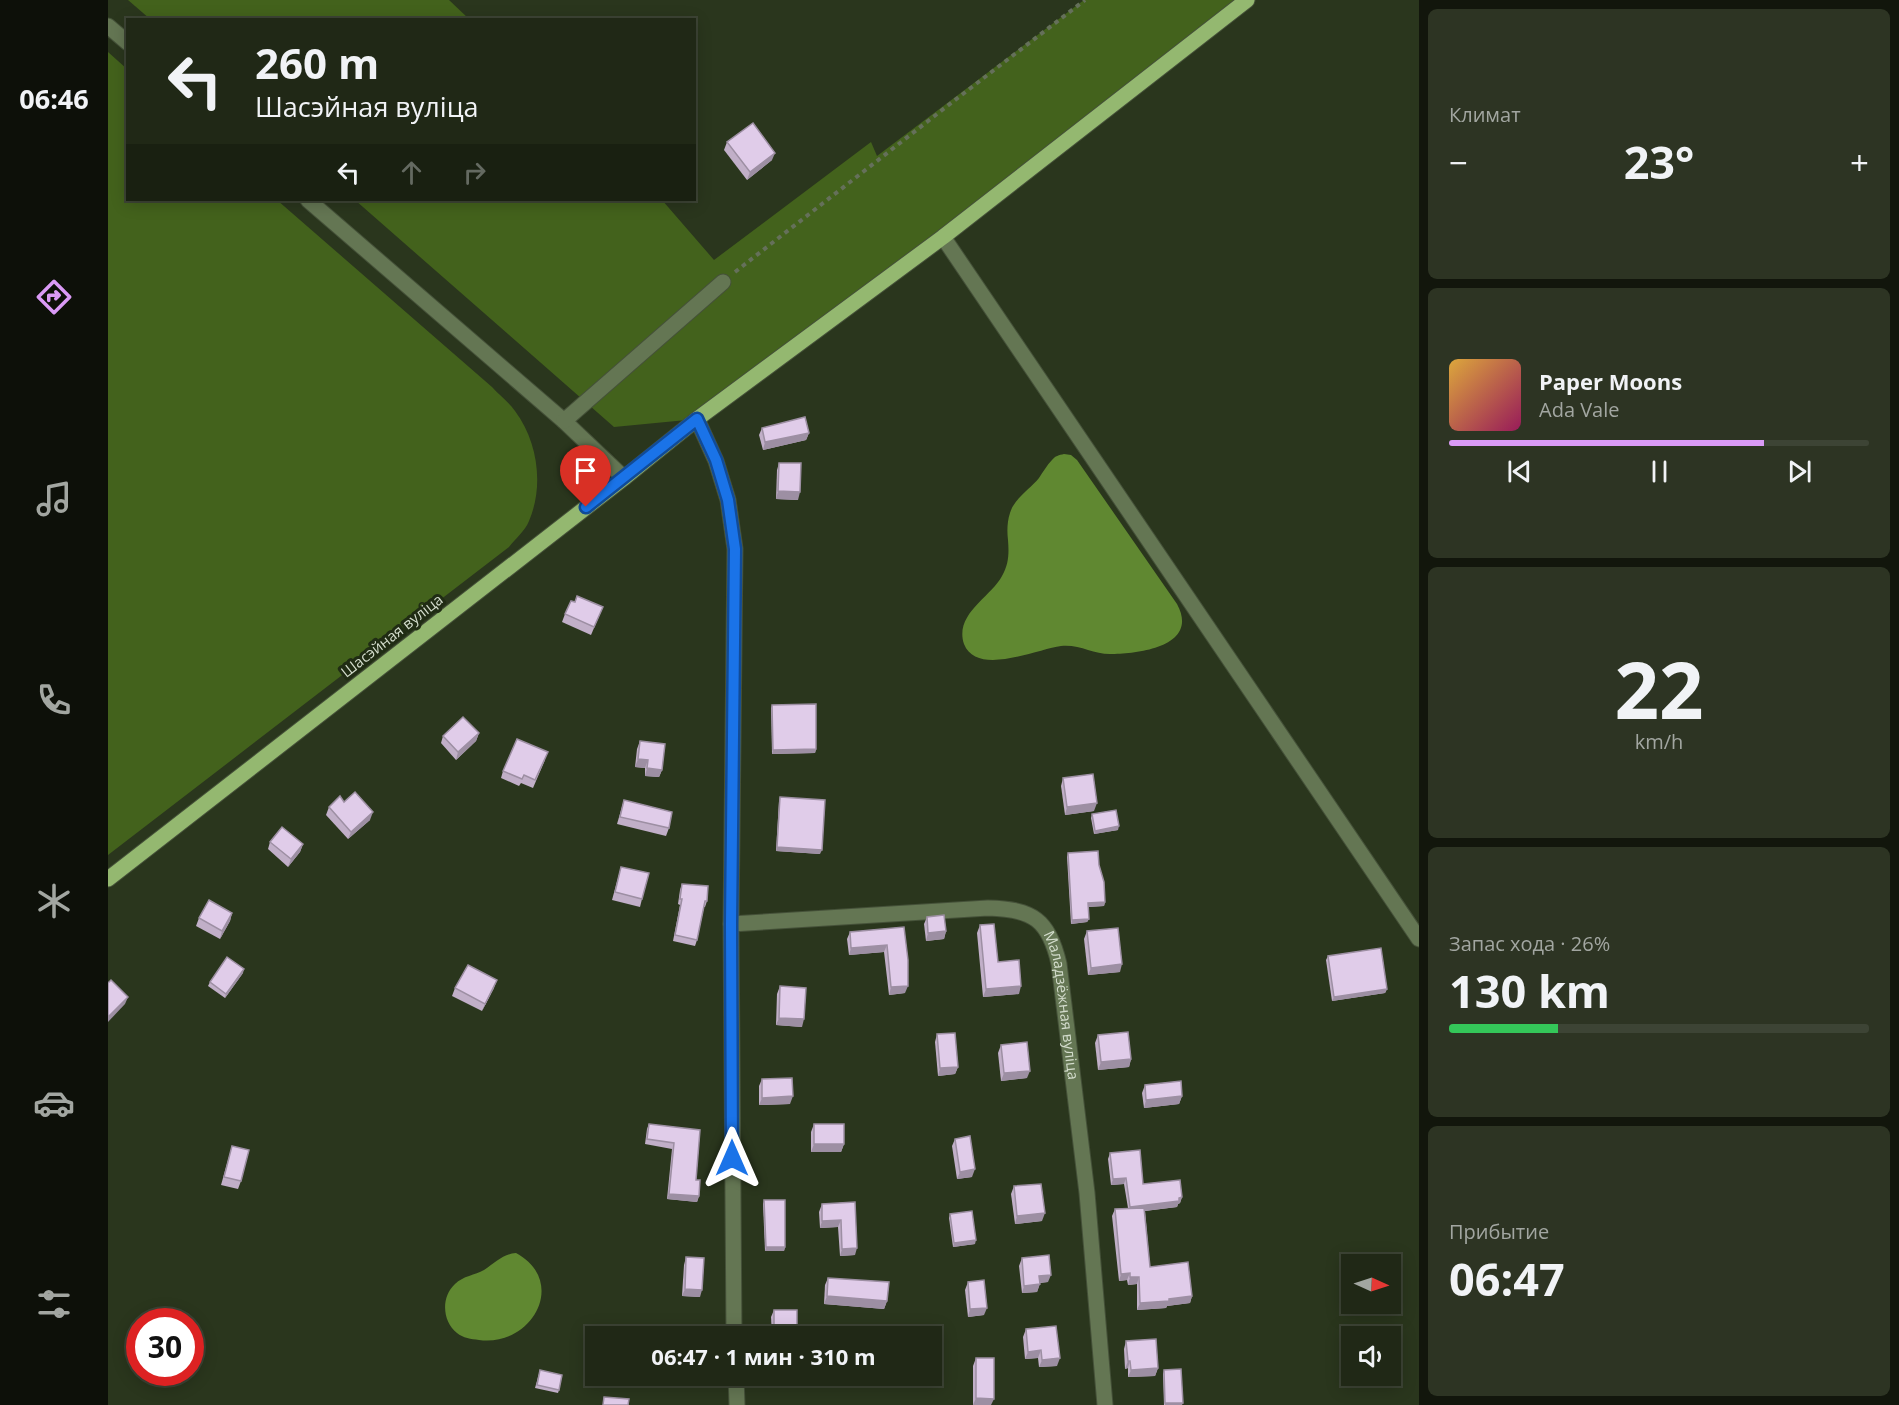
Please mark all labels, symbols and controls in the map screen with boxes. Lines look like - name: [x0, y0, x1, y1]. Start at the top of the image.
- text: 260 m: [255, 34, 379, 91]
- icon: left: [156, 42, 234, 120]
- text: 06:46: [19, 80, 89, 117]
- text: Шасэйная вуліца: [255, 88, 479, 125]
- text: Климат: [1449, 101, 1521, 128]
- text: 23°: [1624, 131, 1694, 192]
- text: −: [1449, 140, 1468, 185]
- text: +: [1850, 140, 1869, 185]
- icon: left: [332, 156, 365, 189]
- icon: ahead: [395, 156, 428, 189]
- icon: right: [458, 156, 491, 189]
- icon: directions: [33, 276, 75, 318]
- text: Paper Moons: [1539, 366, 1682, 396]
- text: Ada Vale: [1539, 396, 1620, 423]
- pin: [560, 445, 611, 507]
- icon: arrive: [569, 454, 602, 487]
- icon: previous: [1503, 455, 1536, 488]
- icon: pause: [1643, 455, 1676, 488]
- icon: next: [1783, 455, 1816, 488]
- icon: music: [33, 478, 75, 520]
- street label: Шасэйная вуліца: [336, 589, 446, 681]
- text: 22: [1614, 636, 1704, 742]
- icon: phone: [33, 679, 75, 721]
- text: km/h: [1635, 728, 1683, 755]
- icon: climate: [33, 880, 75, 922]
- street label: Маладзёжная вуліца: [1040, 927, 1084, 1081]
- text: Запас хода · 26%: [1449, 930, 1610, 957]
- text: 130 km: [1449, 960, 1610, 1021]
- icon: car: [33, 1082, 75, 1124]
- position arrow: [700, 1126, 764, 1190]
- text: Прибытие: [1449, 1218, 1549, 1245]
- text: 06:47: [1449, 1248, 1565, 1309]
- north arrow: [1341, 1254, 1401, 1314]
- map controls: [1341, 1254, 1401, 1386]
- icon: filters: [33, 1283, 75, 1325]
- speed limit sign: 30: [126, 1308, 204, 1386]
- button: sound: [1341, 1326, 1401, 1386]
- text: 06:47 · 1 мин · 310 m: [651, 1341, 876, 1371]

